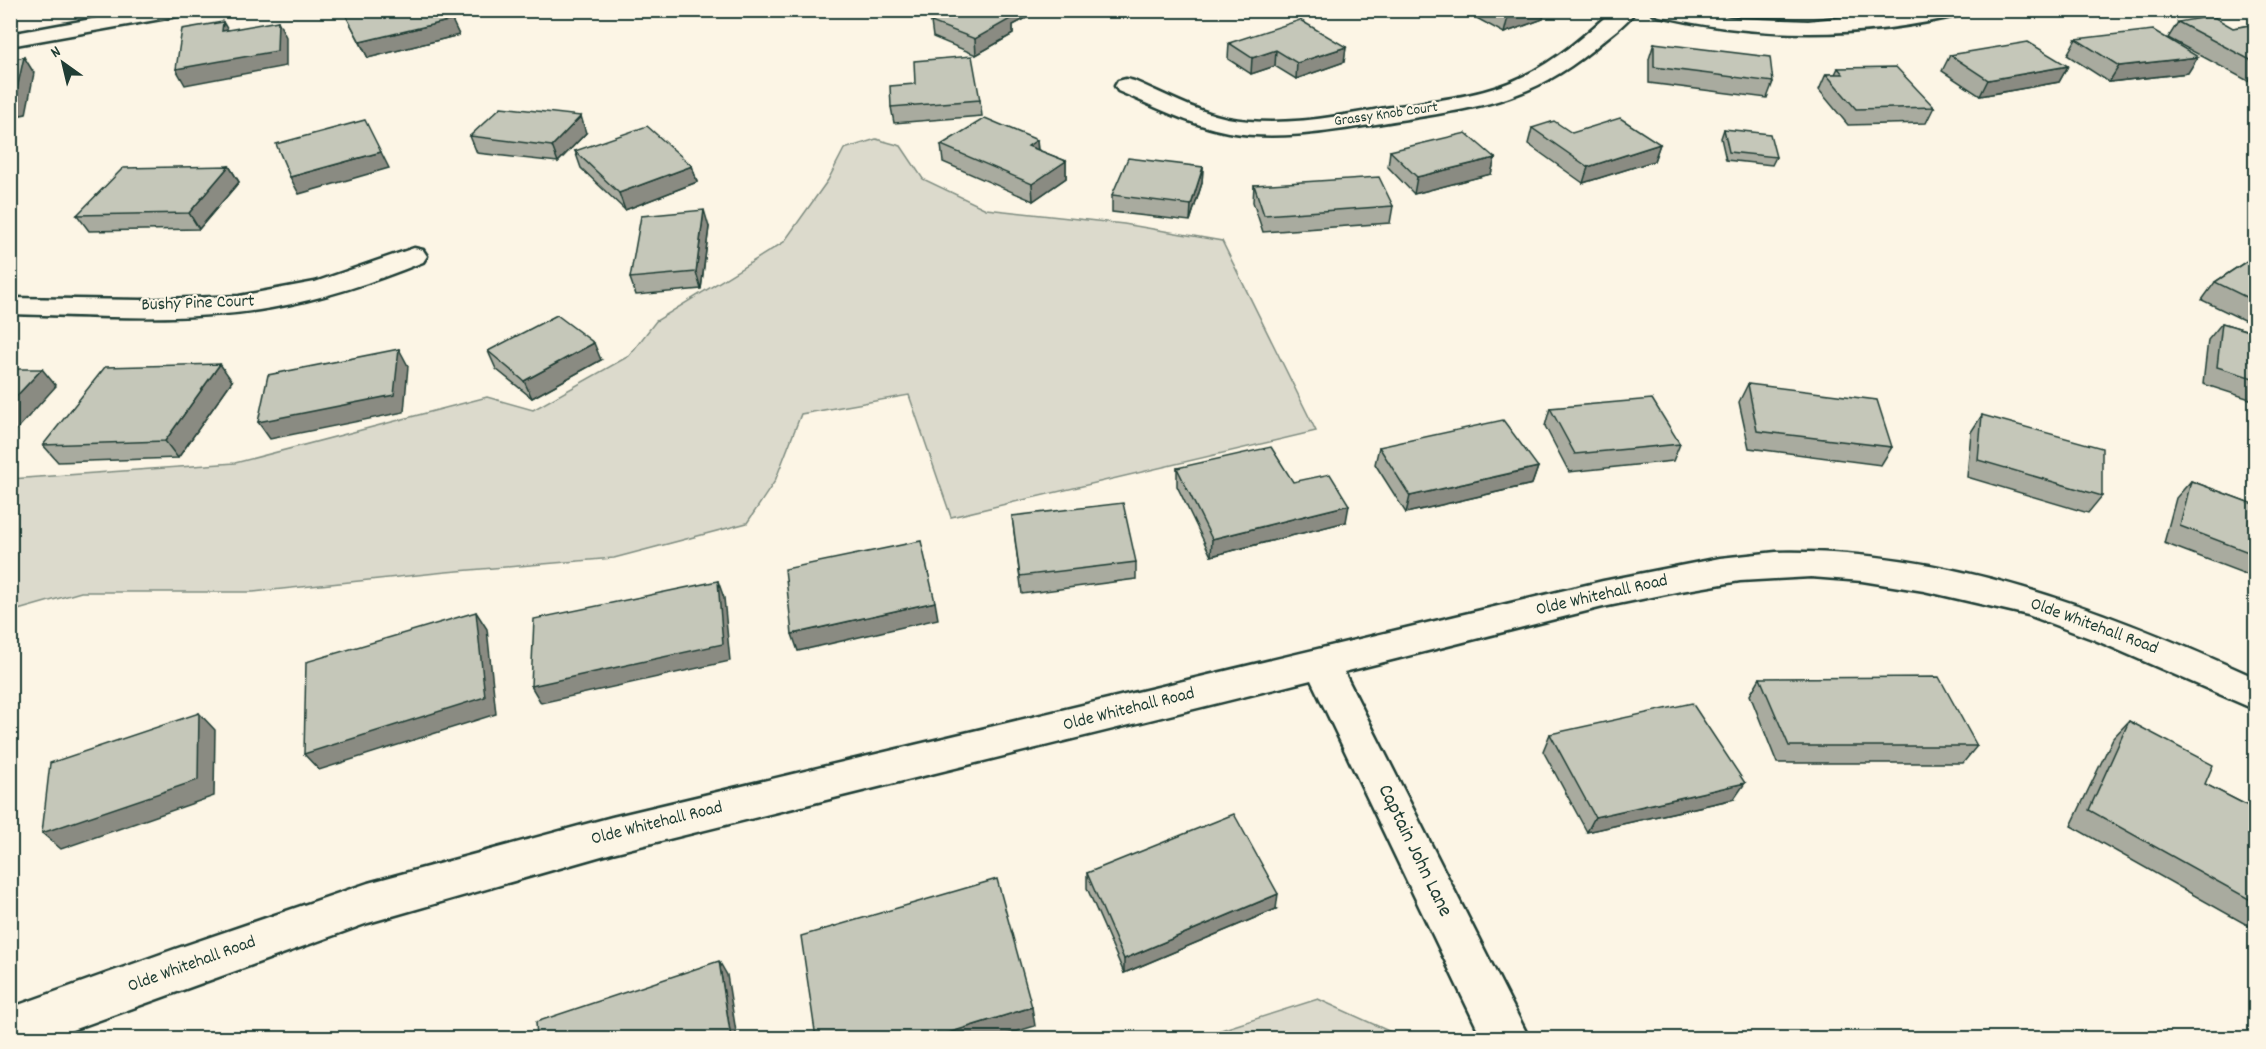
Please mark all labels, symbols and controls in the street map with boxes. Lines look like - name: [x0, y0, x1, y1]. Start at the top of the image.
- north arrow: [33, 33, 93, 93]
- text: N: [46, 41, 66, 64]
- street label: Grassy Knob Court: [1333, 97, 1440, 133]
- street label: Bushy Pine Court: [141, 290, 255, 318]
- street label: Olde Whitehall Road: [1534, 569, 1670, 623]
- street label: Olde Whitehall Road: [2026, 592, 2162, 662]
- street label: Olde Whitehall Road: [1061, 682, 1197, 738]
- street label: Captain John Lane: [1369, 780, 1459, 922]
- street label: Olde Whitehall Road: [589, 796, 725, 852]
- street label: Olde Whitehall Road: [124, 930, 260, 1000]

